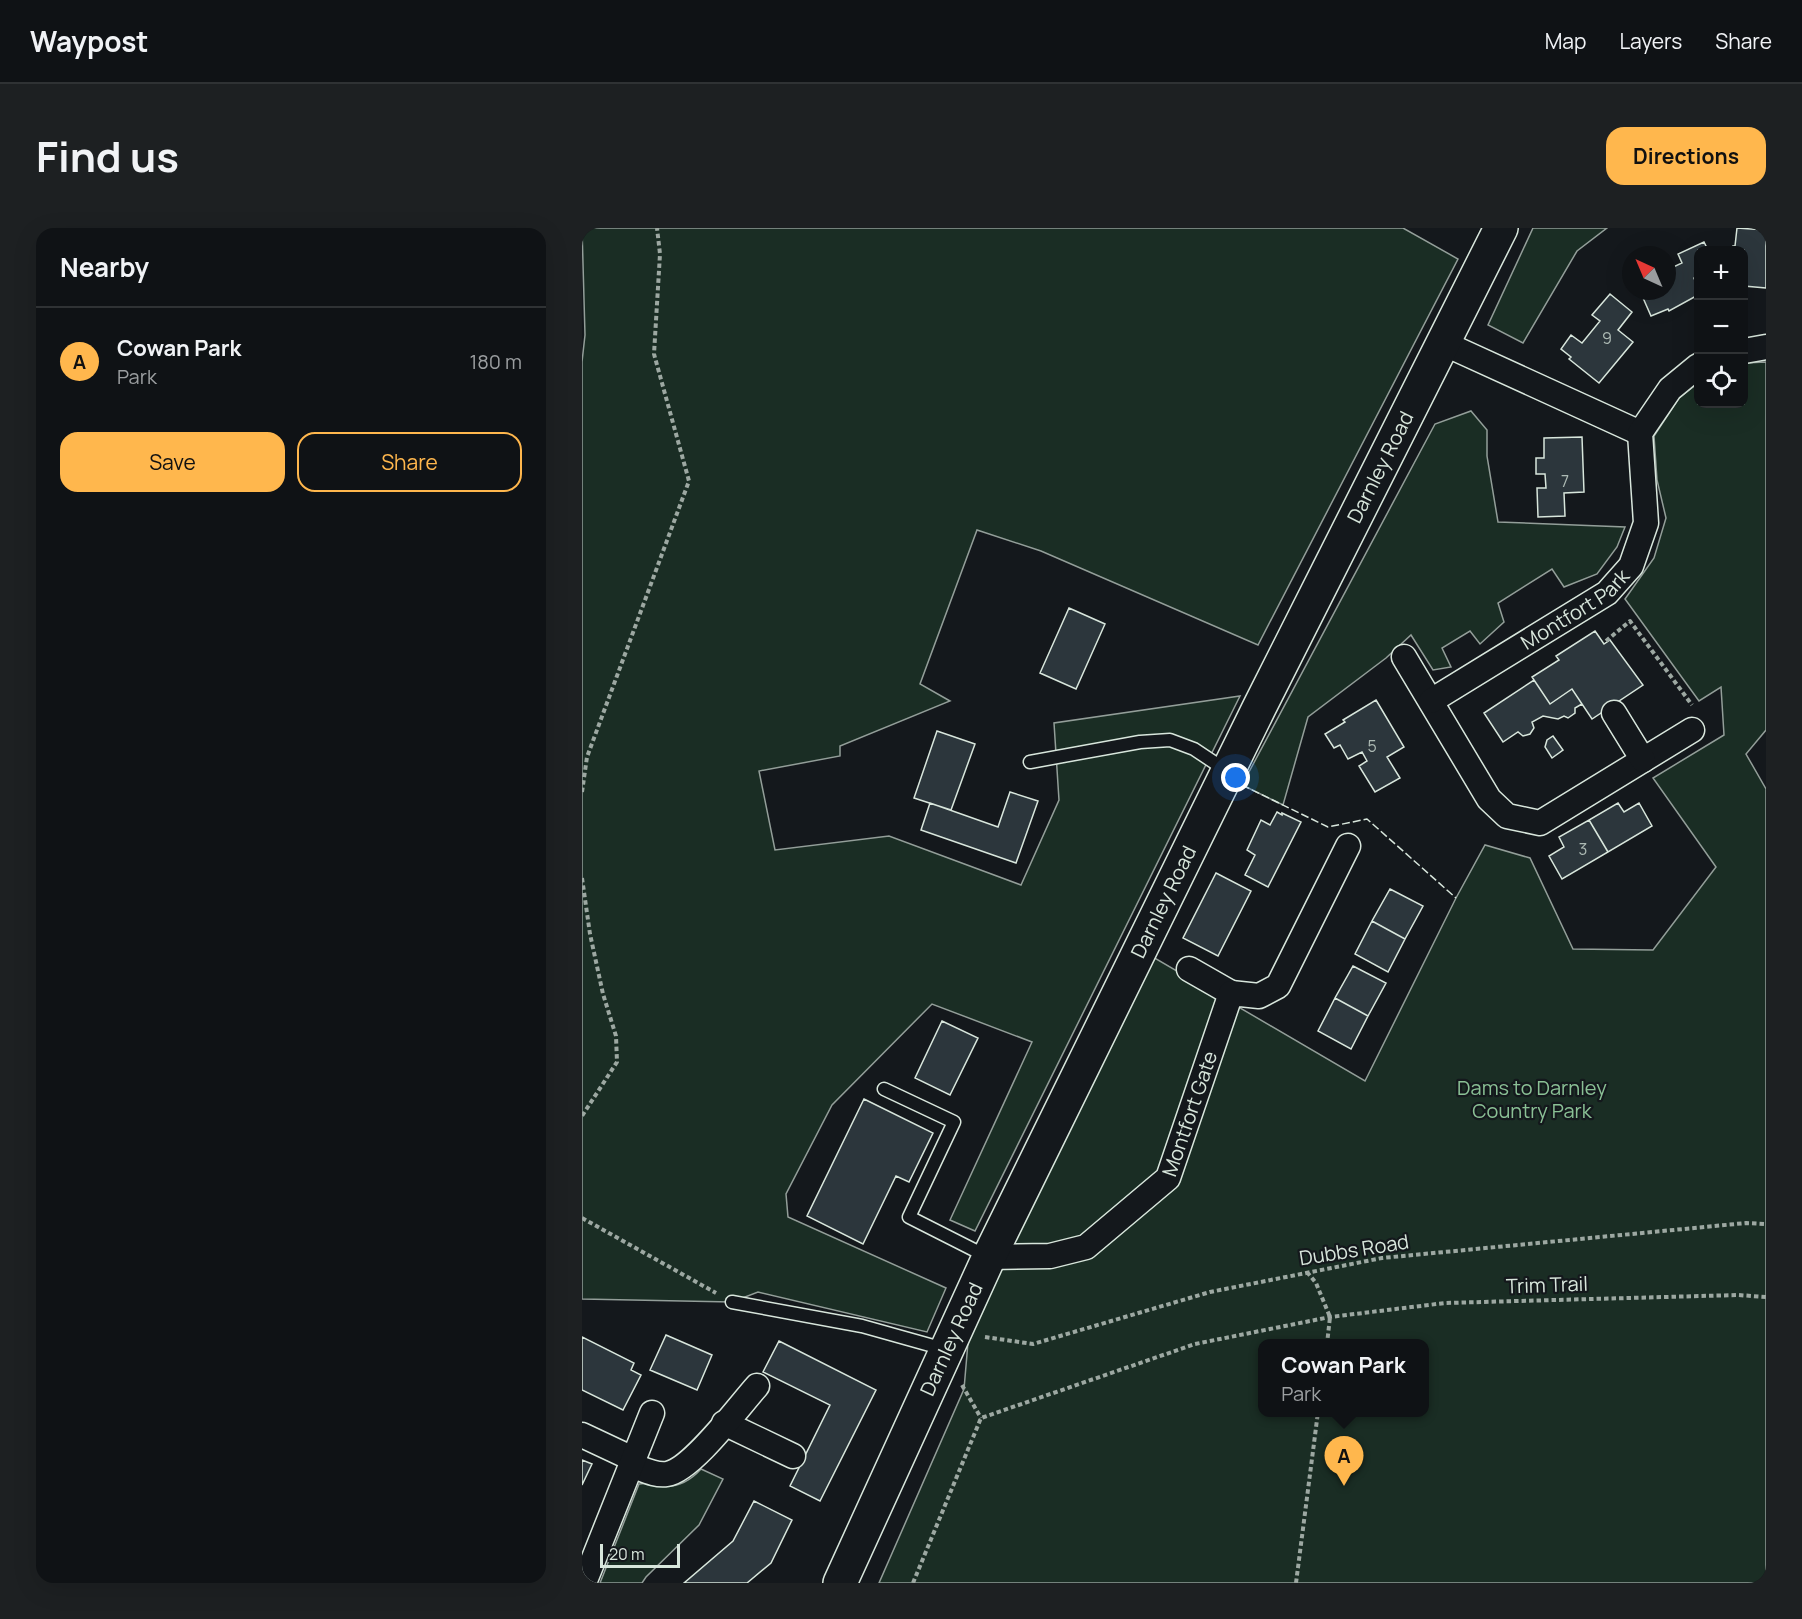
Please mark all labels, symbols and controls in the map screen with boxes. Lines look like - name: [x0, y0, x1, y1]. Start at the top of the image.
- text: Waypost: [30, 22, 149, 60]
- text: Map: [1545, 27, 1586, 55]
- text: Layers: [1619, 27, 1682, 55]
- text: Share: [1715, 27, 1772, 55]
- text: Find us: [36, 127, 179, 185]
- button: Directions: [1606, 127, 1766, 185]
- north arrow: [1622, 246, 1676, 300]
- map controls: [1694, 246, 1748, 408]
- button: +: [1694, 246, 1748, 300]
- text: Nearby: [60, 249, 149, 285]
- button: −: [1694, 300, 1748, 354]
- house number: 9: [1602, 327, 1612, 349]
- text: Cowan Park: [117, 333, 241, 363]
- text: A: [73, 348, 86, 375]
- text: 180 m: [469, 348, 522, 375]
- button: locate: [1694, 354, 1748, 408]
- text: Park: [117, 363, 157, 390]
- street label: Darnley Road: [1341, 406, 1419, 527]
- button: Save: [60, 432, 285, 492]
- button: Share: [297, 432, 522, 492]
- house number: 7: [1561, 470, 1569, 492]
- street label: Montfort Park: [1516, 562, 1636, 656]
- house number: 5: [1367, 735, 1377, 757]
- your location: [1221, 763, 1250, 792]
- house number: 3: [1579, 838, 1587, 860]
- street label: Darnley Road: [1124, 841, 1202, 962]
- street label: Montfort Gate: [1155, 1047, 1223, 1180]
- park label: Dams to Darnley Country Park: [1457, 1074, 1607, 1124]
- street label: Dubbs Road: [1297, 1228, 1411, 1272]
- street label: Trim Trail: [1506, 1270, 1588, 1299]
- street label: Darnley Road: [913, 1278, 989, 1400]
- popup: [1258, 1339, 1429, 1417]
- text: Cowan Park: [1281, 1350, 1406, 1380]
- text: Park: [1281, 1380, 1321, 1407]
- pin: A: [1324, 1436, 1364, 1486]
- scale bar: [600, 1541, 680, 1568]
- text: 20 m: [609, 1543, 645, 1565]

